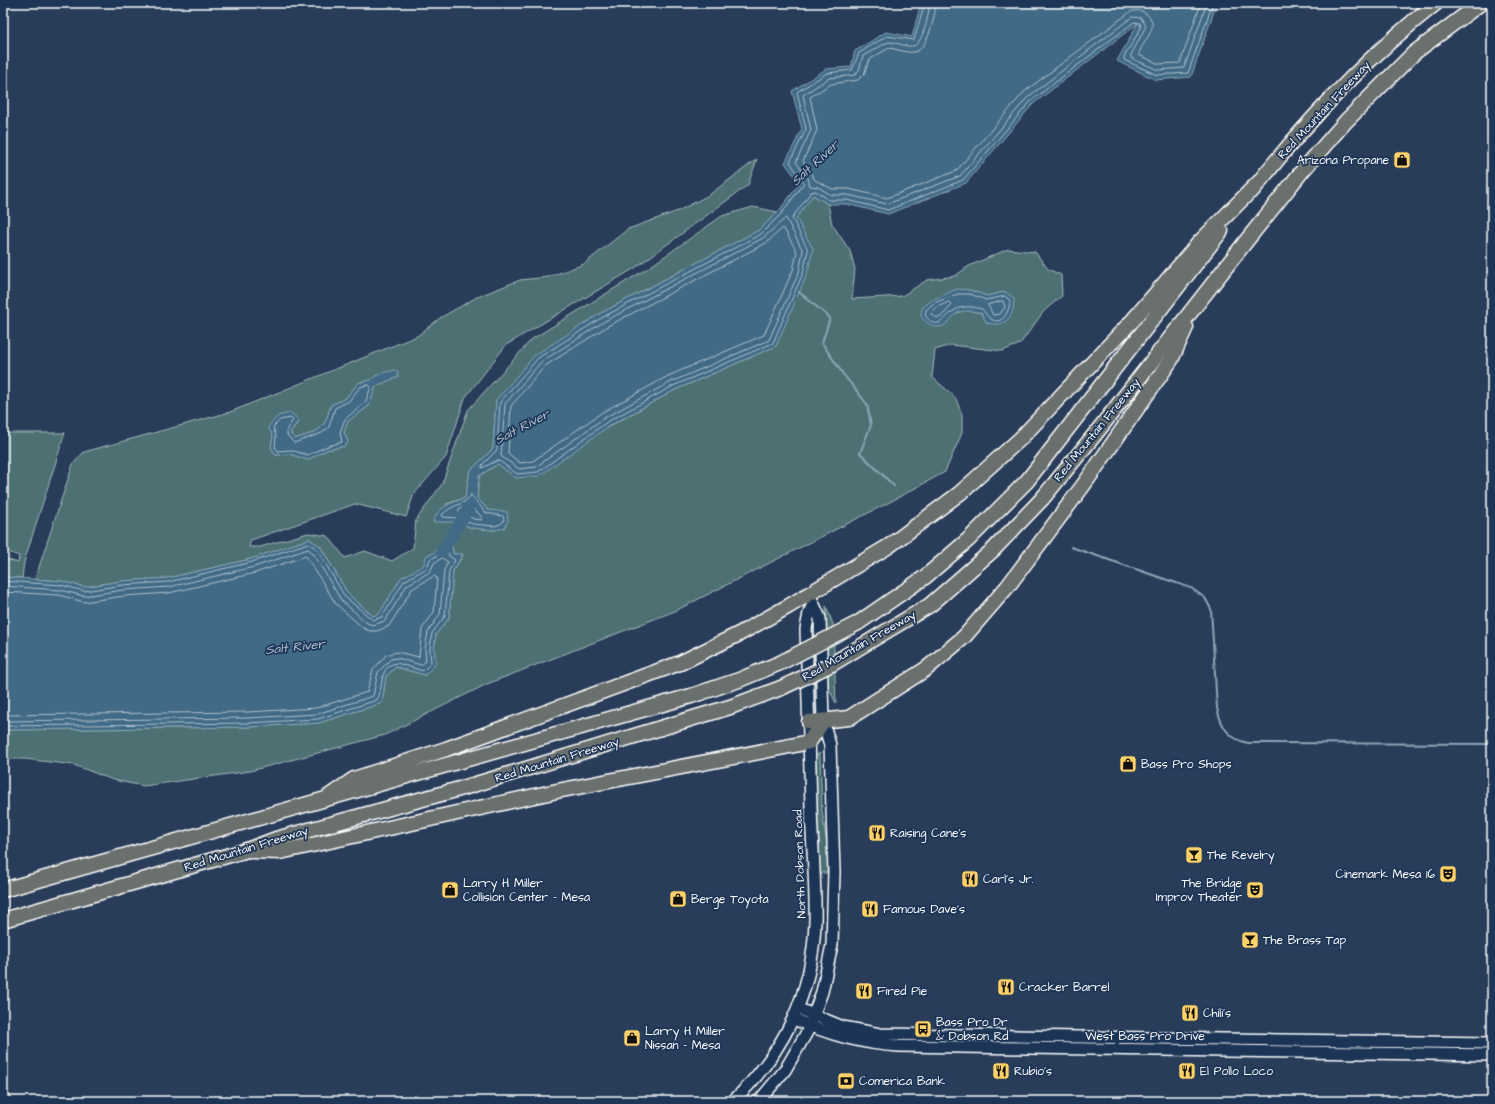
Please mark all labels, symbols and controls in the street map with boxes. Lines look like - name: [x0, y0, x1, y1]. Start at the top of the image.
- street label: Red Mountain Freeway: [1274, 57, 1375, 164]
- water label: Salt River: [787, 135, 844, 190]
- shop icon: Arizona Propane: [1392, 150, 1412, 170]
- place label: Arizona Propane: [1297, 152, 1390, 169]
- street label: Red Mountain Freeway: [1050, 374, 1145, 486]
- water label: Salt River: [491, 404, 554, 449]
- street label: Red Mountain Freeway: [799, 606, 920, 686]
- water label: Salt River: [264, 635, 327, 659]
- street label: Red Mountain Freeway: [493, 733, 622, 788]
- shop icon: Bass Pro Shops: [1118, 754, 1138, 774]
- place label: Bass Pro Shops: [1141, 756, 1231, 773]
- street label: North Dobson Road: [790, 809, 810, 919]
- street label: Red Mountain Freeway: [182, 822, 311, 877]
- restaurant icon: Raising Cane's: [867, 823, 887, 843]
- place label: Raising Cane's: [890, 825, 966, 843]
- bar icon: The Revelry: [1184, 845, 1204, 865]
- place label: The Revelry: [1207, 847, 1275, 865]
- theatre icon: Cinemark Mesa 16: [1438, 864, 1458, 884]
- place label: Cinemark Mesa 16: [1336, 866, 1435, 883]
- restaurant icon: Carl's Jr.: [960, 869, 980, 889]
- place label: Carl's Jr.: [983, 871, 1034, 888]
- place label: Larry H Miller Collision Center - Mesa: [463, 875, 590, 906]
- place label: The Bridge Improv Theater: [1156, 875, 1243, 906]
- shop icon: Larry H Miller Collision Center - Mesa: [440, 880, 460, 900]
- theatre icon: The Bridge Improv Theater: [1245, 880, 1265, 900]
- shop icon: Berge Toyota: [668, 889, 688, 909]
- place label: Berge Toyota: [691, 891, 769, 909]
- restaurant icon: Famous Dave's: [860, 899, 880, 919]
- place label: Famous Dave's: [883, 901, 965, 918]
- bar icon: The Brass Tap: [1240, 930, 1260, 950]
- place label: The Brass Tap: [1263, 932, 1346, 949]
- restaurant icon: Cracker Barrel: [996, 977, 1016, 997]
- place label: Cracker Barrel: [1019, 979, 1109, 996]
- restaurant icon: Fired Pie: [854, 981, 874, 1001]
- place label: Fired Pie: [877, 983, 928, 1000]
- restaurant icon: Chili's: [1180, 1003, 1200, 1023]
- place label: Chili's: [1203, 1005, 1231, 1022]
- place label: Bass Pro Dr & Dobson Rd: [936, 1014, 1008, 1045]
- bus stop icon: Bass Pro Dr & Dobson Rd: [913, 1019, 933, 1039]
- place label: Larry H Miller Nissan - Mesa: [645, 1023, 725, 1054]
- shop icon: Larry H Miller Nissan - Mesa: [622, 1028, 642, 1048]
- street label: West Bass Pro Drive: [1085, 1028, 1205, 1045]
- restaurant icon: Rubio's: [991, 1061, 1011, 1081]
- restaurant icon: El Pollo Loco: [1177, 1061, 1197, 1081]
- place label: Rubio's: [1014, 1063, 1052, 1080]
- place label: El Pollo Loco: [1200, 1063, 1273, 1080]
- bank icon: Comerica Bank: [836, 1071, 856, 1091]
- place label: Comerica Bank: [859, 1073, 946, 1090]

